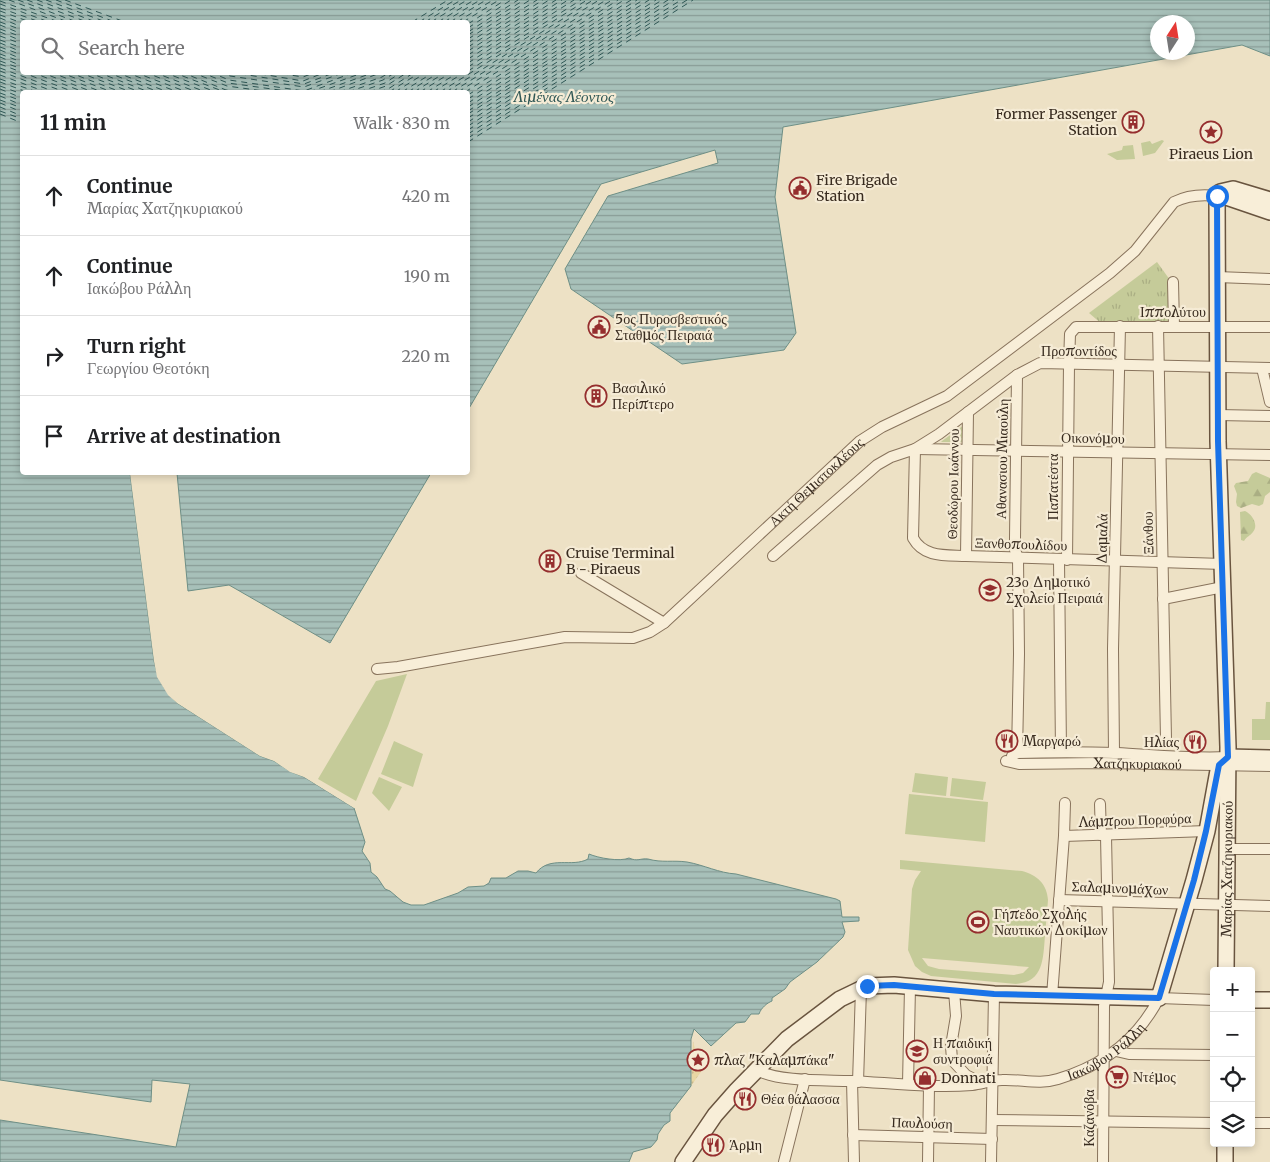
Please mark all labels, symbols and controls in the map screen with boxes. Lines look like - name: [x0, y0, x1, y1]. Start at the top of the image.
- north arrow: [1150, 15, 1195, 60]
- search box: [20, 20, 470, 75]
- icon: search: [38, 34, 66, 62]
- text: Search here: [78, 36, 185, 60]
- water label: Λιμένας Λέοντος: [513, 87, 615, 106]
- place label: Former Passenger Station: [995, 105, 1117, 139]
- text: 11 min: [40, 109, 106, 136]
- building icon: Former Passenger Station: [1121, 110, 1145, 134]
- text: Walk · 830 m: [354, 113, 450, 133]
- place icon: Piraeus Lion: [1199, 120, 1223, 144]
- place label: Piraeus Lion: [1169, 145, 1253, 163]
- place label: Fire Brigade Station: [816, 171, 897, 205]
- text: Continue: [87, 174, 173, 198]
- public building icon: Fire Brigade Station: [788, 176, 812, 200]
- icon: ahead: [40, 182, 68, 210]
- route start: [1206, 185, 1229, 208]
- text: 420 m: [402, 186, 450, 206]
- text: Μαρίας Χατζηκυριακού: [87, 198, 243, 218]
- text: Continue: [87, 254, 173, 278]
- icon: ahead: [40, 262, 68, 290]
- text: 190 m: [404, 266, 450, 286]
- text: Ιακώβου Ράλλη: [87, 278, 191, 298]
- street label: Ιππολύτου: [1140, 303, 1206, 321]
- place label: 5ος Πυροσβεστικός Σταθμός Πειραιά: [615, 310, 727, 344]
- public building icon: 5ος Πυροσβεστικός Σταθμός Πειραιά: [587, 315, 611, 339]
- text: Turn right: [87, 334, 186, 358]
- icon: right: [40, 342, 68, 370]
- street label: Προποντίδος: [1041, 342, 1117, 360]
- text: 220 m: [402, 346, 450, 366]
- text: Γεωργίου Θεοτόκη: [87, 358, 210, 378]
- place label: Βασιλικό Περίπτερο: [612, 379, 674, 413]
- building icon: Βασιλικό Περίπτερο: [584, 384, 608, 408]
- street label: Αθανασιου Μιαούλη: [992, 398, 1012, 520]
- icon: arrive: [40, 422, 68, 450]
- text: Arrive at destination: [87, 424, 281, 448]
- street label: Θεοδώρου Ιωάννου: [943, 428, 963, 540]
- street label: Οικονόμου: [1061, 428, 1125, 448]
- street label: Ακτή Θεμιστοκλέους: [765, 433, 868, 530]
- street label: Παπατέστα: [1044, 453, 1062, 520]
- street label: Ξάνθου: [1139, 511, 1157, 555]
- street label: Δαμαλά: [1093, 513, 1111, 565]
- street label: Ξανθοπουλίδου: [974, 533, 1068, 555]
- place label: Cruise Terminal B - Piraeus: [566, 544, 675, 578]
- building icon: Cruise Terminal B - Piraeus: [538, 549, 562, 573]
- place label: 23ο Δημοτικό Σχολείο Πειραιά: [1006, 573, 1103, 607]
- school or university icon: 23ο Δημοτικό Σχολείο Πειραιά: [978, 578, 1002, 602]
- restaurant icon: Μαργαρώ: [995, 729, 1019, 753]
- restaurant icon: Ηλίας: [1183, 730, 1207, 754]
- place label: Μαργαρώ: [1023, 732, 1081, 750]
- place label: Ηλίας: [1144, 733, 1179, 751]
- street label: Χατζηκυριακού: [1093, 754, 1182, 773]
- street label: Μαρίας Χατζηκυριακού: [1217, 801, 1237, 937]
- street label: Λάμπρου Πορφύρα: [1077, 809, 1192, 831]
- street label: Σαλαμινομάχων: [1071, 877, 1169, 899]
- place label: Γήπεδο Σχολής Ναυτικών Δοκίμων: [994, 905, 1108, 939]
- sports icon: Γήπεδο Σχολής Ναυτικών Δοκίμων: [966, 910, 990, 934]
- map controls: [1210, 967, 1255, 1147]
- button: +: [1210, 967, 1255, 1012]
- route end: [856, 975, 879, 998]
- button: −: [1210, 1012, 1255, 1057]
- street label: Ιακώβου Ράλλη: [1065, 1019, 1149, 1084]
- place label: Η παιδική συντροφιά: [933, 1034, 993, 1068]
- school or university icon: Η παιδική συντροφιά: [905, 1039, 929, 1063]
- place icon: πλαζ "Καλαμπάκα": [686, 1048, 710, 1072]
- place label: πλαζ "Καλαμπάκα": [714, 1051, 835, 1069]
- button: locate: [1210, 1057, 1255, 1102]
- supermarket icon: Ντέμος: [1105, 1065, 1129, 1089]
- shop icon: Donnati: [913, 1066, 937, 1090]
- place label: Ντέμος: [1133, 1068, 1176, 1086]
- place label: Donnati: [941, 1069, 997, 1087]
- restaurant icon: Θέα θάλασσα: [733, 1087, 757, 1111]
- street label: Καζανόβα: [1080, 1089, 1098, 1147]
- place label: Θέα θάλασσα: [761, 1090, 840, 1108]
- button: layers: [1210, 1102, 1255, 1147]
- street label: Παυλούση: [891, 1113, 953, 1133]
- restaurant icon: Άρμη: [701, 1133, 725, 1157]
- place label: Άρμη: [729, 1136, 762, 1154]

